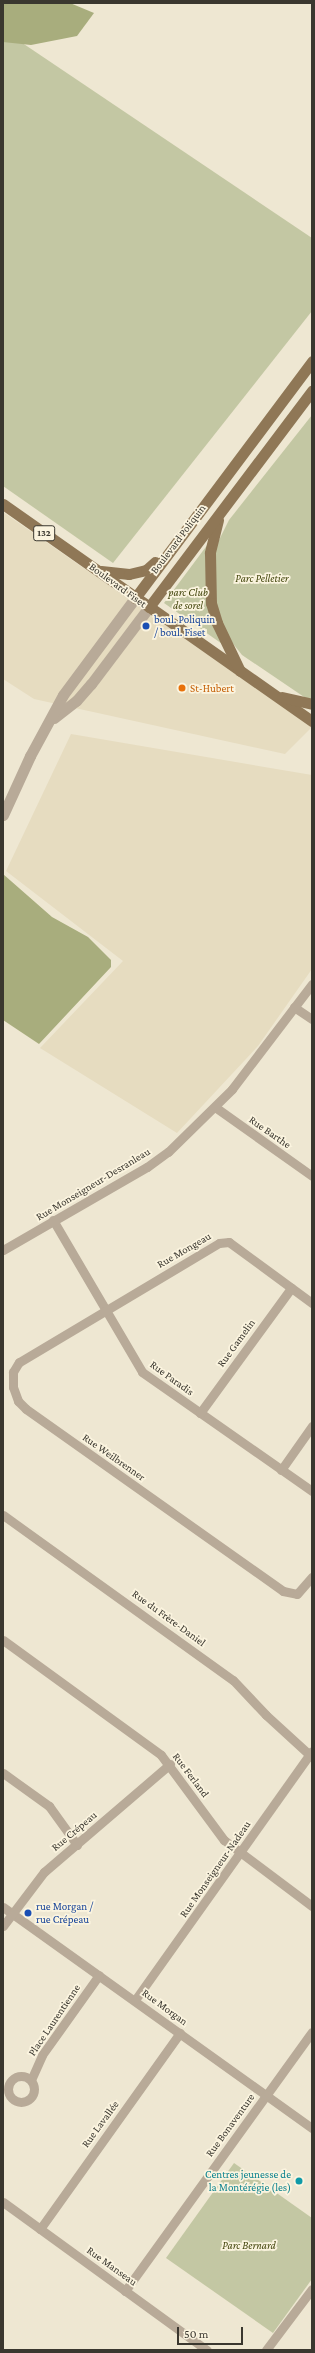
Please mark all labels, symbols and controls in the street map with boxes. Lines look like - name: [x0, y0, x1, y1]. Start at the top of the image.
- street label: Boulevard Poliquin: [148, 502, 208, 576]
- road number: 132: [33, 525, 55, 541]
- street label: Boulevard Fiset: [87, 560, 149, 610]
- park label: Parc Pelletier: [235, 571, 289, 585]
- park label: parc Club de sorel: [168, 586, 208, 612]
- place label: boul. Poliquin / boul. Fiset: [154, 613, 215, 639]
- marker: boul. Poliquin / boul. Fiset: [141, 621, 151, 631]
- place label: St-Hubert: [190, 681, 234, 695]
- marker: St-Hubert: [177, 683, 187, 693]
- street label: Rue Barthe: [247, 1113, 293, 1151]
- street label: Rue Monseigneur-Desranleau: [34, 1145, 152, 1223]
- street label: Rue Mongeau: [155, 1229, 213, 1271]
- street label: Rue Gamelin: [214, 1316, 258, 1370]
- street label: Rue Paradis: [148, 1358, 196, 1398]
- street label: Rue Weilbrenner: [80, 1430, 148, 1484]
- street label: Rue du Frère-Daniel: [130, 1587, 208, 1649]
- street label: Rue Ferland: [170, 1750, 212, 1800]
- street label: Rue Crépeau: [49, 1808, 99, 1854]
- street label: Rue Monseigneur-Nadeau: [177, 1818, 253, 1920]
- place label: rue Morgan / rue Crépeau: [36, 1900, 93, 1926]
- marker: rue Morgan / rue Crépeau: [23, 1908, 33, 1918]
- street label: Place Laurentienne: [25, 1982, 83, 2058]
- street label: Rue Morgan: [140, 1986, 190, 2028]
- street label: Rue Bonaventure: [203, 2091, 257, 2159]
- street label: Rue Lavallée: [79, 2098, 121, 2150]
- place label: Centres jeunesse de la Montérégie (les): [205, 2168, 291, 2194]
- marker: Centres jeunesse de la Montérégie (les): [294, 2176, 304, 2186]
- park label: Parc Bernard: [222, 2238, 276, 2252]
- street label: Rue Manseau: [84, 2243, 140, 2289]
- scale bar: [179, 2319, 245, 2345]
- text: 50 m: [184, 2327, 208, 2341]

